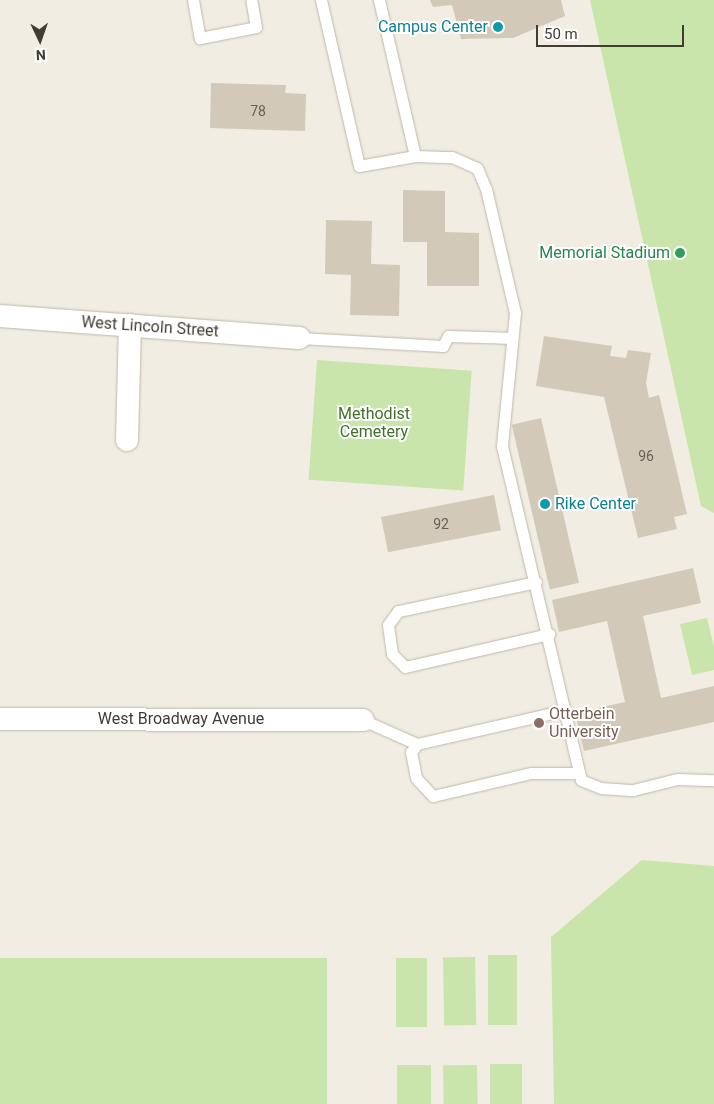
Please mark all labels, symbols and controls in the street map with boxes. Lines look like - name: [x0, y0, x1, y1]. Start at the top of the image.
- north arrow: [15, 15, 65, 65]
- scale bar: [539, 15, 686, 47]
- place label: Campus Center: [378, 17, 488, 37]
- marker: Campus Center: [492, 21, 504, 33]
- text: 50 m: [544, 25, 578, 43]
- text: N: [35, 47, 46, 63]
- house number: 78: [250, 103, 266, 119]
- place label: Memorial Stadium: [539, 243, 670, 263]
- marker: Memorial Stadium: [674, 247, 686, 259]
- street label: West Lincoln Street: [81, 313, 219, 341]
- park label: Methodist Cemetery: [338, 404, 410, 442]
- house number: 96: [638, 448, 654, 464]
- place label: Rike Center: [555, 494, 636, 514]
- marker: Rike Center: [539, 498, 551, 510]
- house number: 92: [433, 516, 449, 532]
- place label: Otterbein University: [549, 704, 619, 742]
- street label: West Broadway Avenue: [98, 709, 264, 729]
- marker: Otterbein University: [533, 717, 545, 729]

